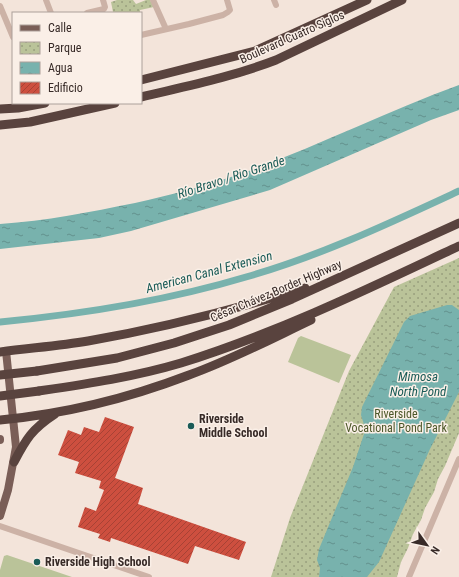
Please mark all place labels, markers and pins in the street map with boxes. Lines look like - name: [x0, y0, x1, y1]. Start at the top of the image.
- place label: Riverside Middle School: [199, 412, 267, 440]
- marker: Riverside Middle School: [186, 421, 196, 431]
- place label: Riverside High School: [45, 555, 151, 569]
- marker: Riverside High School: [32, 557, 42, 567]

